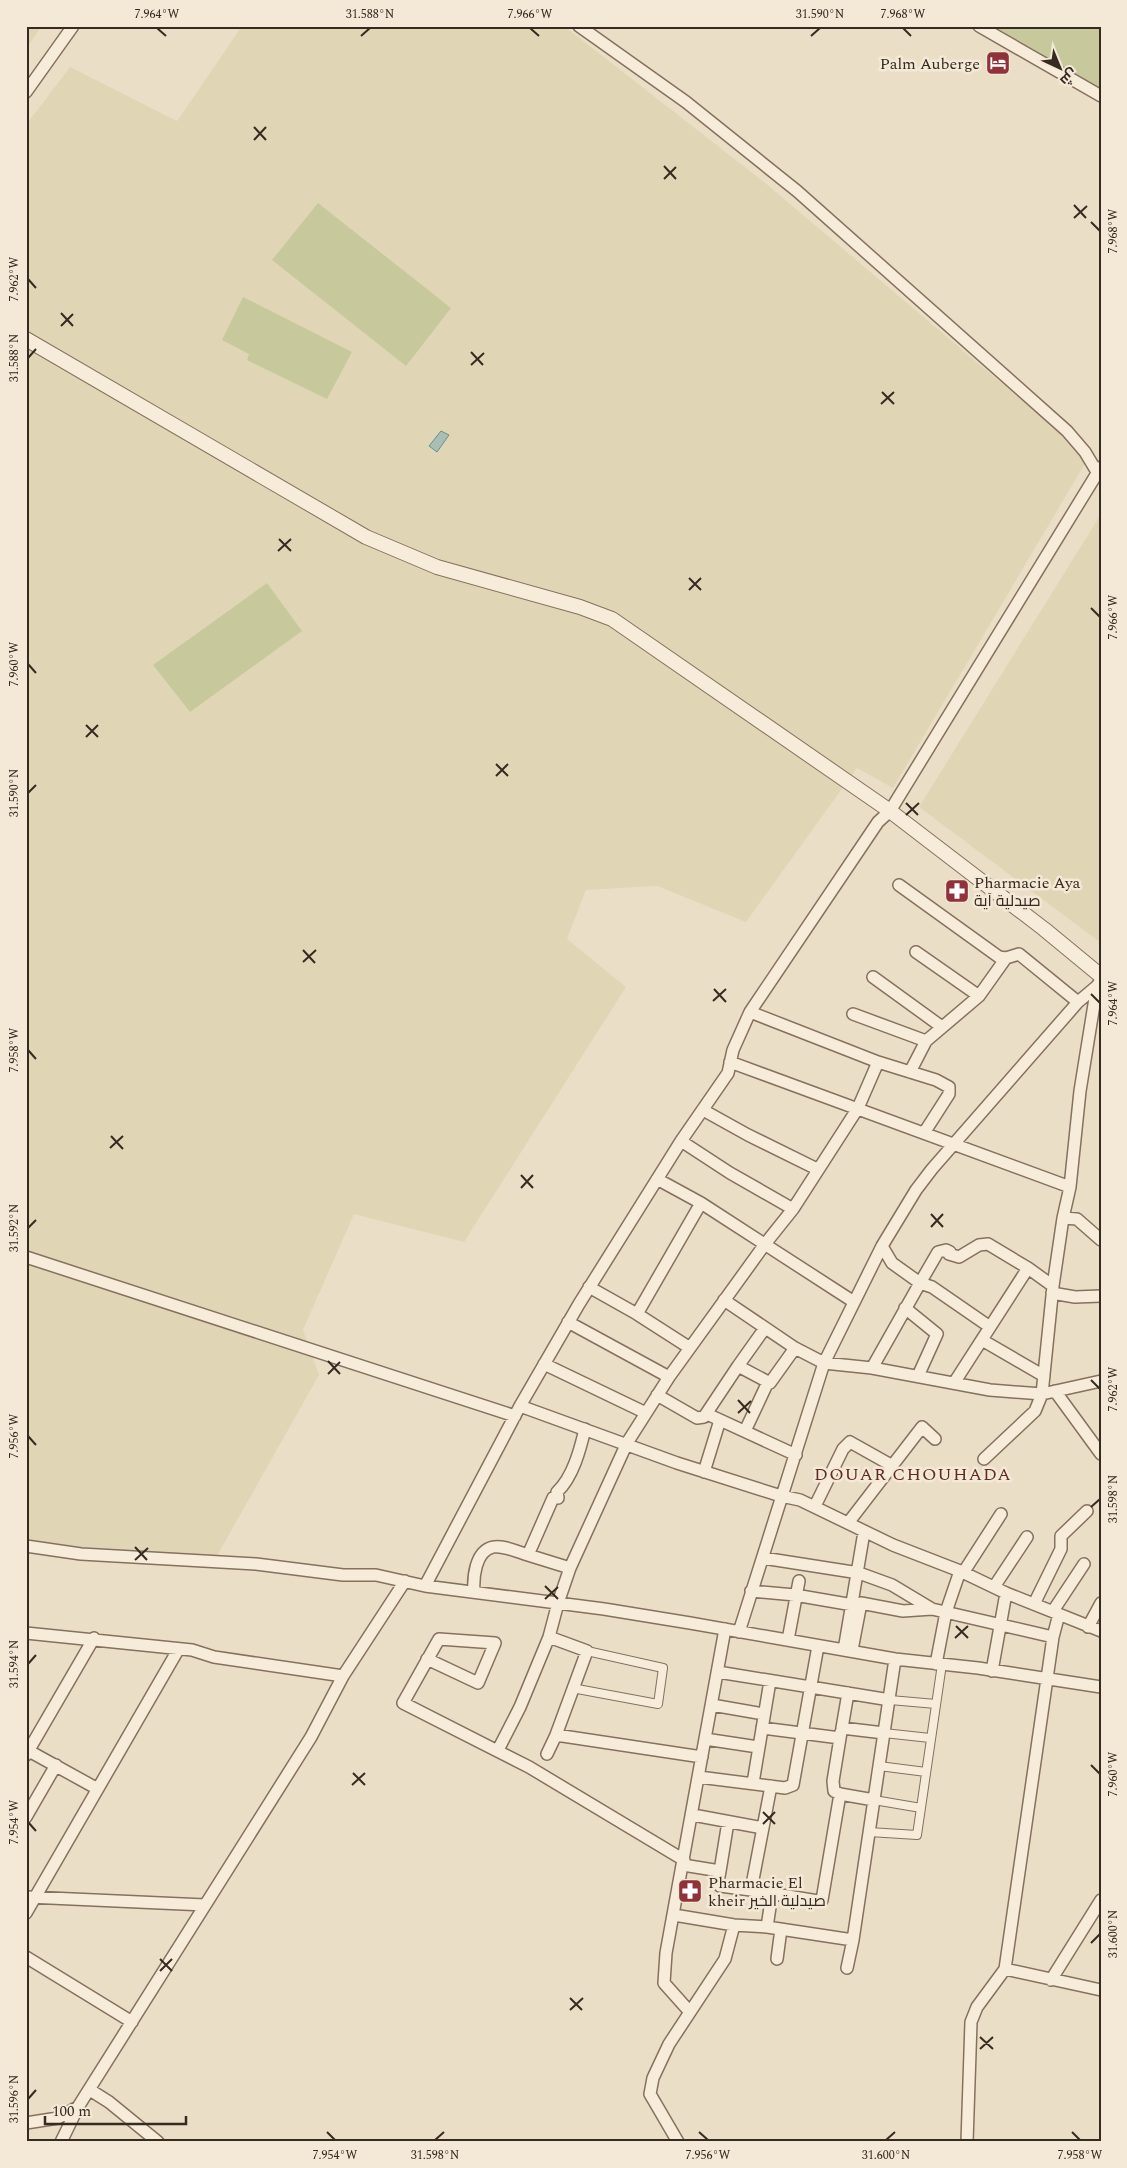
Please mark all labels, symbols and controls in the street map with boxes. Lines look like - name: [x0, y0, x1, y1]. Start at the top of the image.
- text: 7.964°W: [135, 5, 180, 24]
- text: 31.588°N: [346, 5, 394, 24]
- text: 7.966°W: [508, 5, 553, 24]
- text: 31.590°N: [796, 5, 844, 24]
- text: 7.968°W: [881, 5, 926, 24]
- north arrow: [1034, 42, 1084, 92]
- hotel icon: Palm Auberge: [985, 50, 1011, 76]
- place label: Palm Auberge: [880, 52, 980, 76]
- text: ش: [1055, 63, 1082, 91]
- text: 7.968°W: [1104, 208, 1123, 253]
- text: 7.962°W: [5, 256, 24, 301]
- text: 31.588°N: [5, 334, 24, 382]
- text: 7.966°W: [1104, 594, 1123, 639]
- text: 7.960°W: [5, 641, 24, 686]
- text: 31.590°N: [5, 769, 24, 817]
- place label: Pharmacie Aya صيدلية اَية: [974, 871, 1081, 913]
- pharmacy icon: Pharmacie Aya صيدلية اَية: [944, 878, 970, 904]
- text: 7.964°W: [1104, 980, 1123, 1025]
- text: 7.958°W: [5, 1027, 24, 1072]
- text: 31.592°N: [5, 1204, 24, 1252]
- text: 7.962°W: [1104, 1366, 1123, 1411]
- text: 7.956°W: [5, 1413, 24, 1458]
- district label: DOUAR CHOUHADA: [814, 1461, 1012, 1488]
- text: 31.598°N: [1104, 1475, 1123, 1523]
- text: 31.594°N: [5, 1640, 24, 1688]
- text: 7.960°W: [1104, 1751, 1123, 1796]
- text: 7.954°W: [5, 1799, 24, 1844]
- place label: Pharmacie El kheir صيدلية الخير: [708, 1871, 826, 1913]
- pharmacy icon: Pharmacie El kheir صيدلية الخير: [677, 1878, 703, 1904]
- text: 31.600°N: [1104, 1910, 1123, 1958]
- text: 31.596°N: [5, 2075, 24, 2123]
- scale bar: [45, 2093, 186, 2125]
- text: 100 m: [52, 2100, 91, 2123]
- text: 7.954°W: [313, 2146, 358, 2165]
- text: 31.598°N: [411, 2146, 459, 2165]
- text: 7.956°W: [686, 2146, 731, 2165]
- text: 31.600°N: [862, 2146, 910, 2165]
- text: 7.958°W: [1058, 2146, 1103, 2165]

